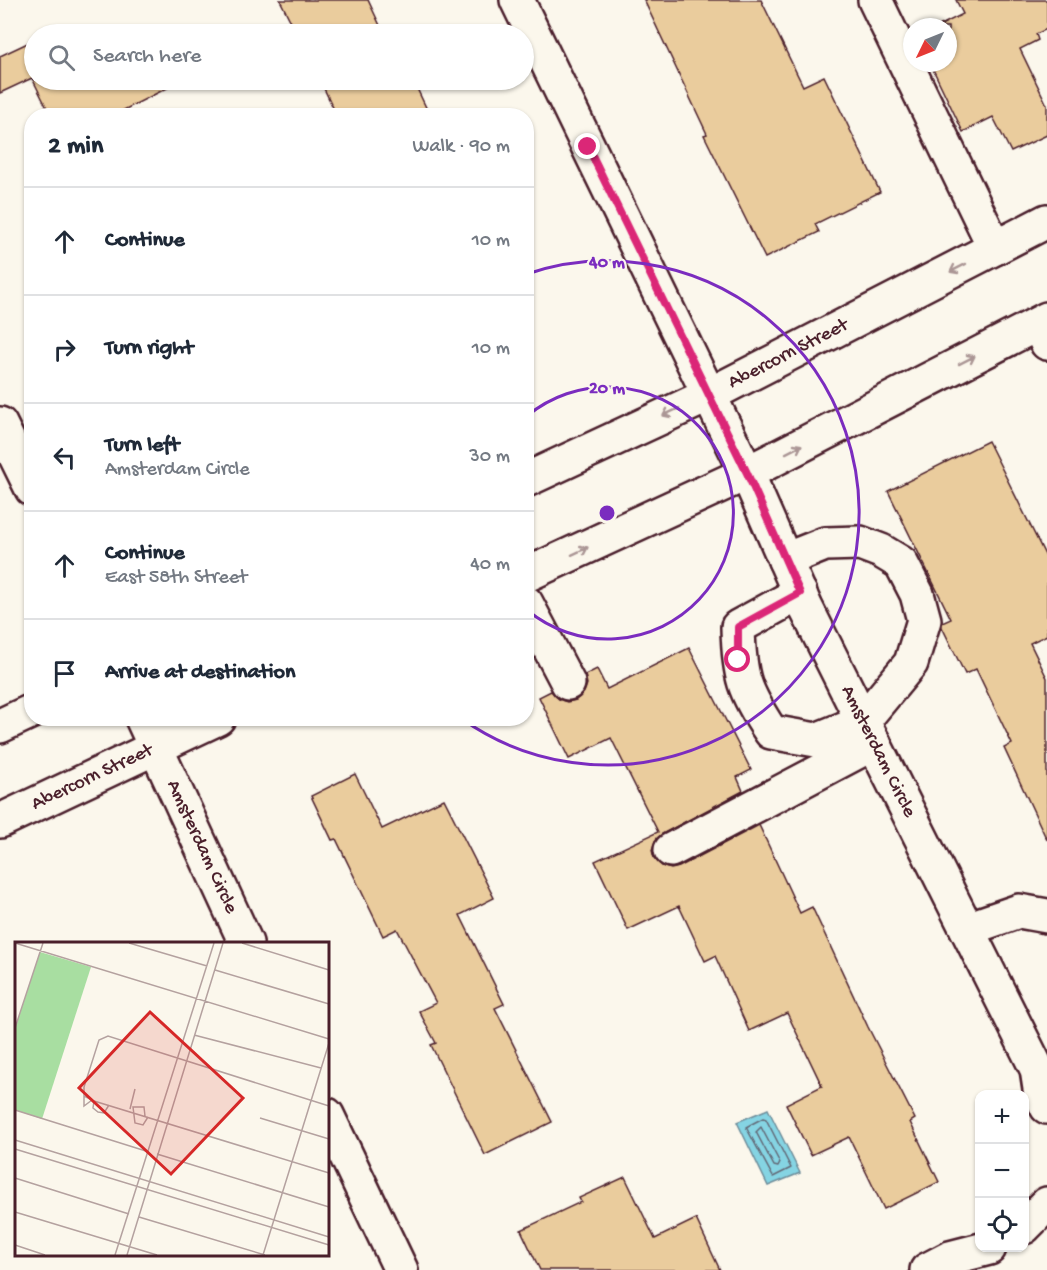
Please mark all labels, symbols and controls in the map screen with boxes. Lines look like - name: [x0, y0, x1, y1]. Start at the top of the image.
- north arrow: [903, 18, 957, 72]
- search box: [24, 24, 534, 90]
- icon: search: [45, 41, 78, 74]
- text: Search here: [93, 44, 201, 70]
- text: 2 min: [48, 132, 103, 163]
- route end: [574, 133, 600, 159]
- text: Walk · 90 m: [413, 136, 510, 159]
- icon: ahead: [48, 225, 81, 258]
- text: Continue: [105, 228, 185, 254]
- text: 10 m: [472, 230, 510, 253]
- text: 40 m: [588, 253, 625, 274]
- one-way arrow: [949, 262, 967, 274]
- street label: Abercorn Street: [725, 313, 854, 395]
- icon: right: [48, 333, 81, 366]
- text: Turn right: [105, 336, 193, 362]
- text: 10 m: [472, 338, 510, 361]
- one-way arrow: [958, 354, 975, 366]
- text: 20 m: [589, 379, 625, 400]
- one-way arrow: [663, 407, 681, 419]
- text: Turn left: [105, 433, 179, 459]
- icon: left: [48, 441, 81, 474]
- one-way arrow: [784, 443, 802, 454]
- text: 30 m: [469, 446, 510, 469]
- text: Amsterdam Circle: [105, 459, 249, 482]
- centre of rings: [597, 503, 617, 523]
- text: Continue: [105, 541, 185, 567]
- one-way arrow: [570, 544, 588, 556]
- icon: ahead: [48, 549, 81, 582]
- text: 40 m: [470, 554, 510, 577]
- text: East 58th Street: [105, 567, 247, 590]
- route start: [724, 646, 750, 672]
- icon: arrive: [48, 657, 81, 690]
- text: Arrive at destination: [105, 660, 295, 686]
- street label: Amsterdam Circle: [835, 682, 921, 822]
- street label: Abercorn Street: [28, 738, 158, 816]
- street label: Amsterdam Circle: [161, 776, 243, 918]
- inset map: [15, 942, 328, 1255]
- map controls: [975, 1090, 1029, 1252]
- button: +: [975, 1090, 1029, 1144]
- button: −: [975, 1144, 1029, 1198]
- button: locate: [975, 1198, 1029, 1252]

